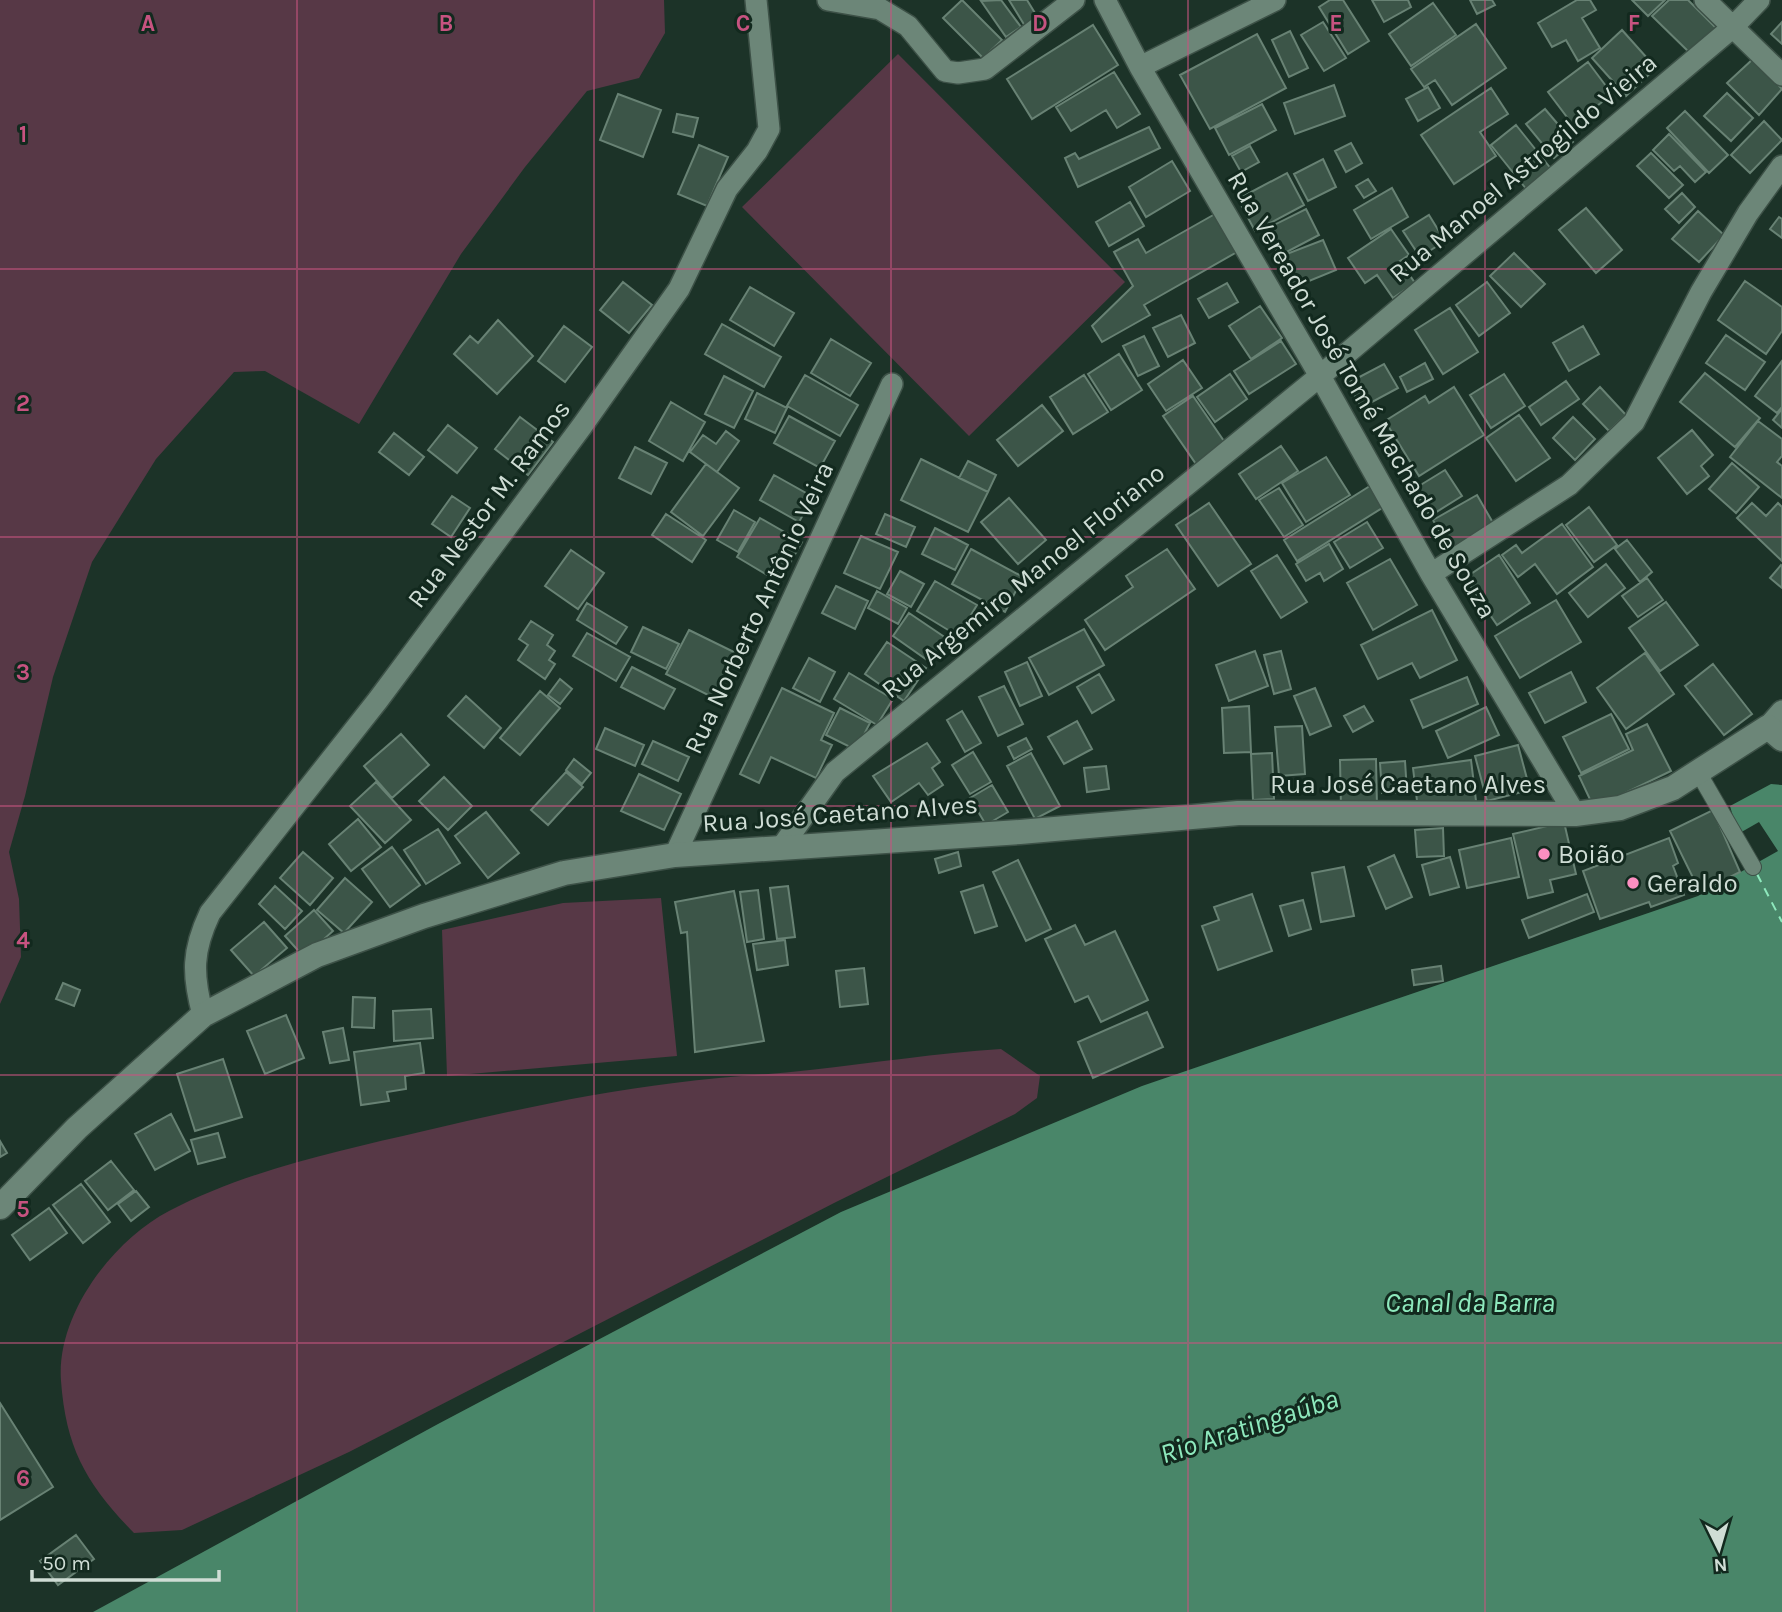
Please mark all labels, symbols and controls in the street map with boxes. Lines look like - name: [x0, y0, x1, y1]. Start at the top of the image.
- text: A: [141, 10, 155, 37]
- text: B: [439, 10, 453, 37]
- text: C: [736, 10, 750, 37]
- text: D: [1032, 10, 1048, 37]
- text: E: [1329, 10, 1343, 37]
- text: F: [1628, 10, 1640, 37]
- street label: Rua Manoel Astrogildo Vieira: [1383, 47, 1663, 289]
- text: 1: [19, 121, 27, 148]
- street label: Rua Vereador José Tomé Machado de Souza: [1221, 166, 1503, 624]
- text: 2: [16, 390, 30, 417]
- street label: Rua Nestor M. Ramos: [401, 394, 577, 614]
- street label: Rua Norberto Antônio Veira: [678, 457, 840, 759]
- street label: Rua Argemiro Manoel Floriano: [875, 457, 1171, 705]
- text: 3: [16, 659, 30, 686]
- street label: Rua José Caetano Alves: [1270, 769, 1546, 800]
- street label: Rua José Caetano Alves: [701, 789, 979, 839]
- place label: Boião: [1558, 839, 1625, 870]
- marker: Boião: [1536, 846, 1552, 862]
- place label: Geraldo: [1647, 868, 1738, 899]
- marker: Geraldo: [1625, 875, 1641, 891]
- text: 4: [16, 927, 30, 954]
- text: 5: [16, 1196, 30, 1223]
- water label: Canal da Barra: [1385, 1286, 1555, 1319]
- water label: Rio Aratingaúba: [1156, 1382, 1342, 1470]
- text: 6: [16, 1465, 30, 1492]
- north arrow: [1684, 1514, 1754, 1584]
- scale bar: [32, 1538, 219, 1582]
- text: 50 m: [42, 1551, 91, 1575]
- text: N: [1713, 1553, 1728, 1576]

